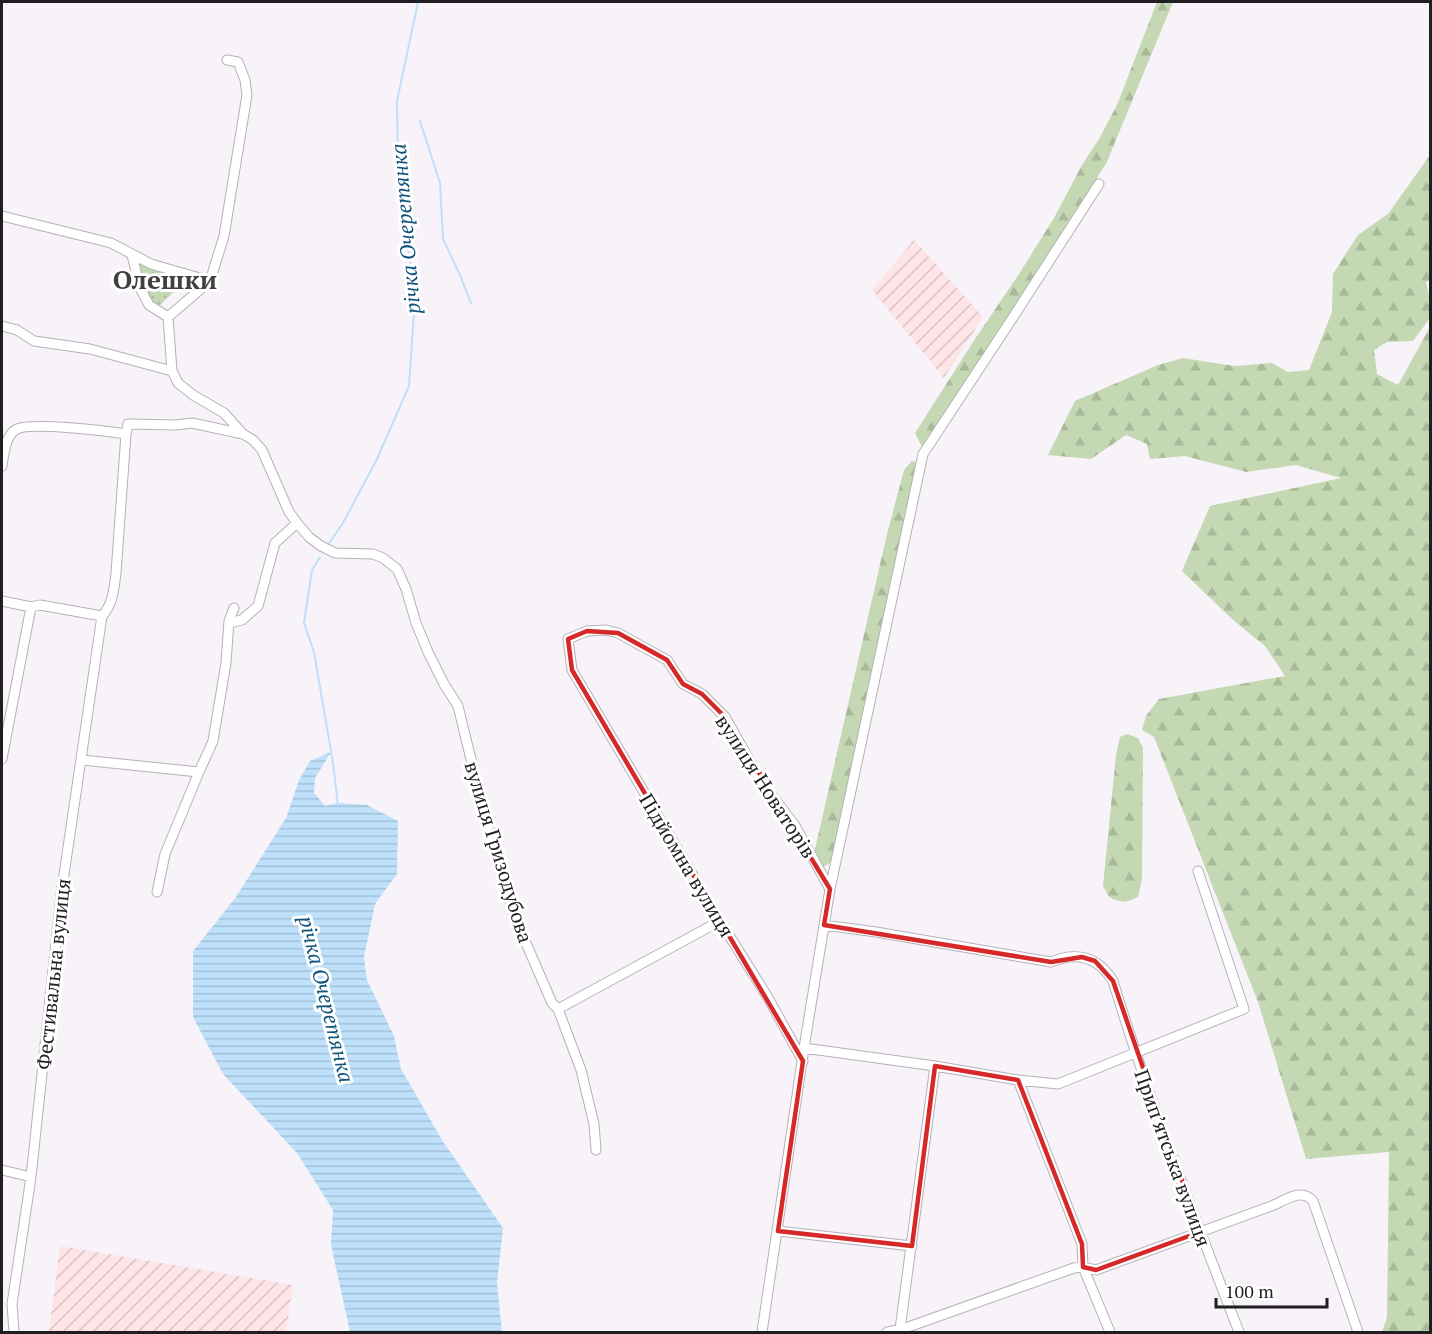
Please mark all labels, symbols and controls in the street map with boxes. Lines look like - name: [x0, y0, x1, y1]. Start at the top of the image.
- water label: річка Очеретянка: [384, 143, 426, 315]
- district label: Олешки: [113, 262, 217, 296]
- street label: вулиця Новаторів: [709, 709, 823, 863]
- street label: вулиця Гризодубова: [459, 758, 539, 946]
- street label: Підйомна вулиця: [633, 788, 741, 942]
- street label: Фестивальна вулиця: [30, 877, 76, 1071]
- water label: річка Очеретянка: [293, 913, 361, 1085]
- street label: Прип’ятська вулиця: [1128, 1066, 1218, 1250]
- scale bar: [1216, 1271, 1327, 1309]
- text: 100 m: [1225, 1279, 1274, 1303]

